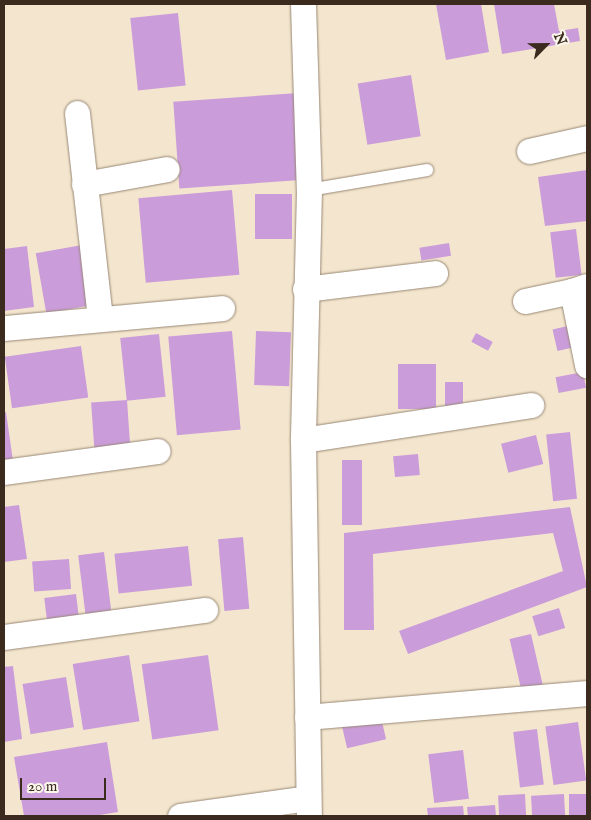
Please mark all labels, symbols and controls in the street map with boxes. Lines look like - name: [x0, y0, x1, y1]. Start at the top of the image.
- north arrow: [521, 20, 571, 70]
- text: N: [549, 30, 570, 48]
- scale bar: [22, 768, 109, 800]
- text: 20 m: [28, 777, 57, 796]

